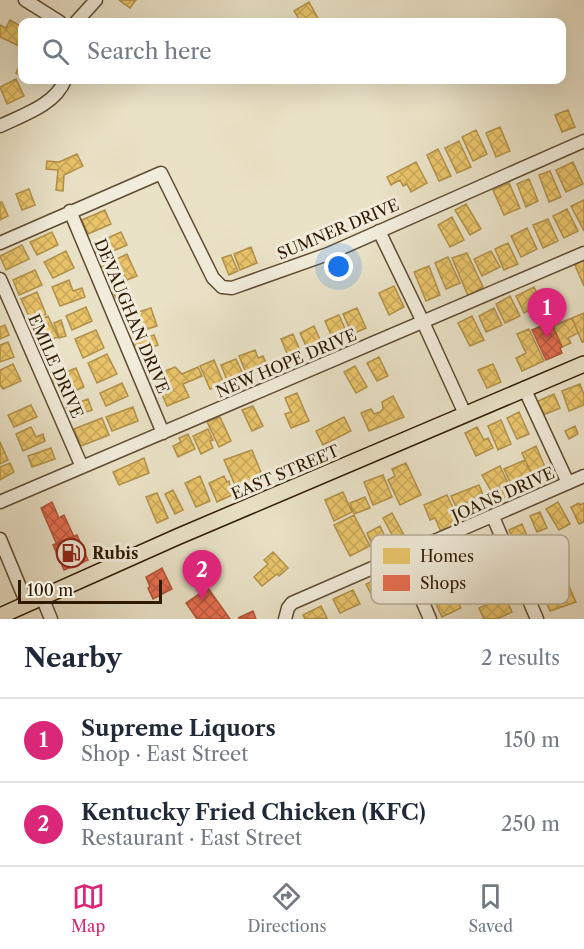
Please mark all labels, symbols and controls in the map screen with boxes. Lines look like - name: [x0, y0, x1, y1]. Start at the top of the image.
- search box: [18, 18, 566, 84]
- icon: search: [39, 35, 72, 68]
- text: Search here: [87, 38, 212, 65]
- street label: SUMNER DRIVE: [274, 194, 402, 264]
- street label: DEVAUGHAN DRIVE: [90, 235, 174, 397]
- your location: [324, 252, 353, 281]
- pin: 1: [528, 288, 566, 338]
- street label: EMILE DRIVE: [24, 311, 88, 421]
- street label: NEW HOPE DRIVE: [213, 324, 359, 402]
- street label: EAST STREET: [228, 440, 342, 504]
- street label: JOANS DRIVE: [446, 462, 558, 527]
- legend: [371, 535, 569, 604]
- fuel station icon: Rubis: [55, 537, 87, 569]
- place label: Rubis: [92, 543, 138, 563]
- text: Homes: [420, 546, 474, 566]
- pin: 2: [182, 550, 222, 600]
- text: Shops: [420, 573, 466, 593]
- scale bar: [18, 577, 162, 604]
- text: 100 m: [27, 580, 73, 600]
- text: Nearby: [24, 642, 122, 674]
- text: 2 results: [481, 646, 560, 670]
- text: Supreme Liquors: [81, 715, 276, 742]
- text: 1: [39, 728, 48, 752]
- text: 150 m: [504, 728, 560, 752]
- text: Shop · East Street: [81, 742, 248, 766]
- text: Kentucky Fried Chicken (KFC): [81, 799, 426, 826]
- text: 2: [38, 812, 49, 836]
- text: 250 m: [501, 812, 560, 836]
- text: Restaurant · East Street: [81, 826, 302, 850]
- tab: Map: [71, 880, 105, 936]
- tab: Directions: [247, 880, 326, 936]
- tab: Saved: [469, 880, 513, 936]

